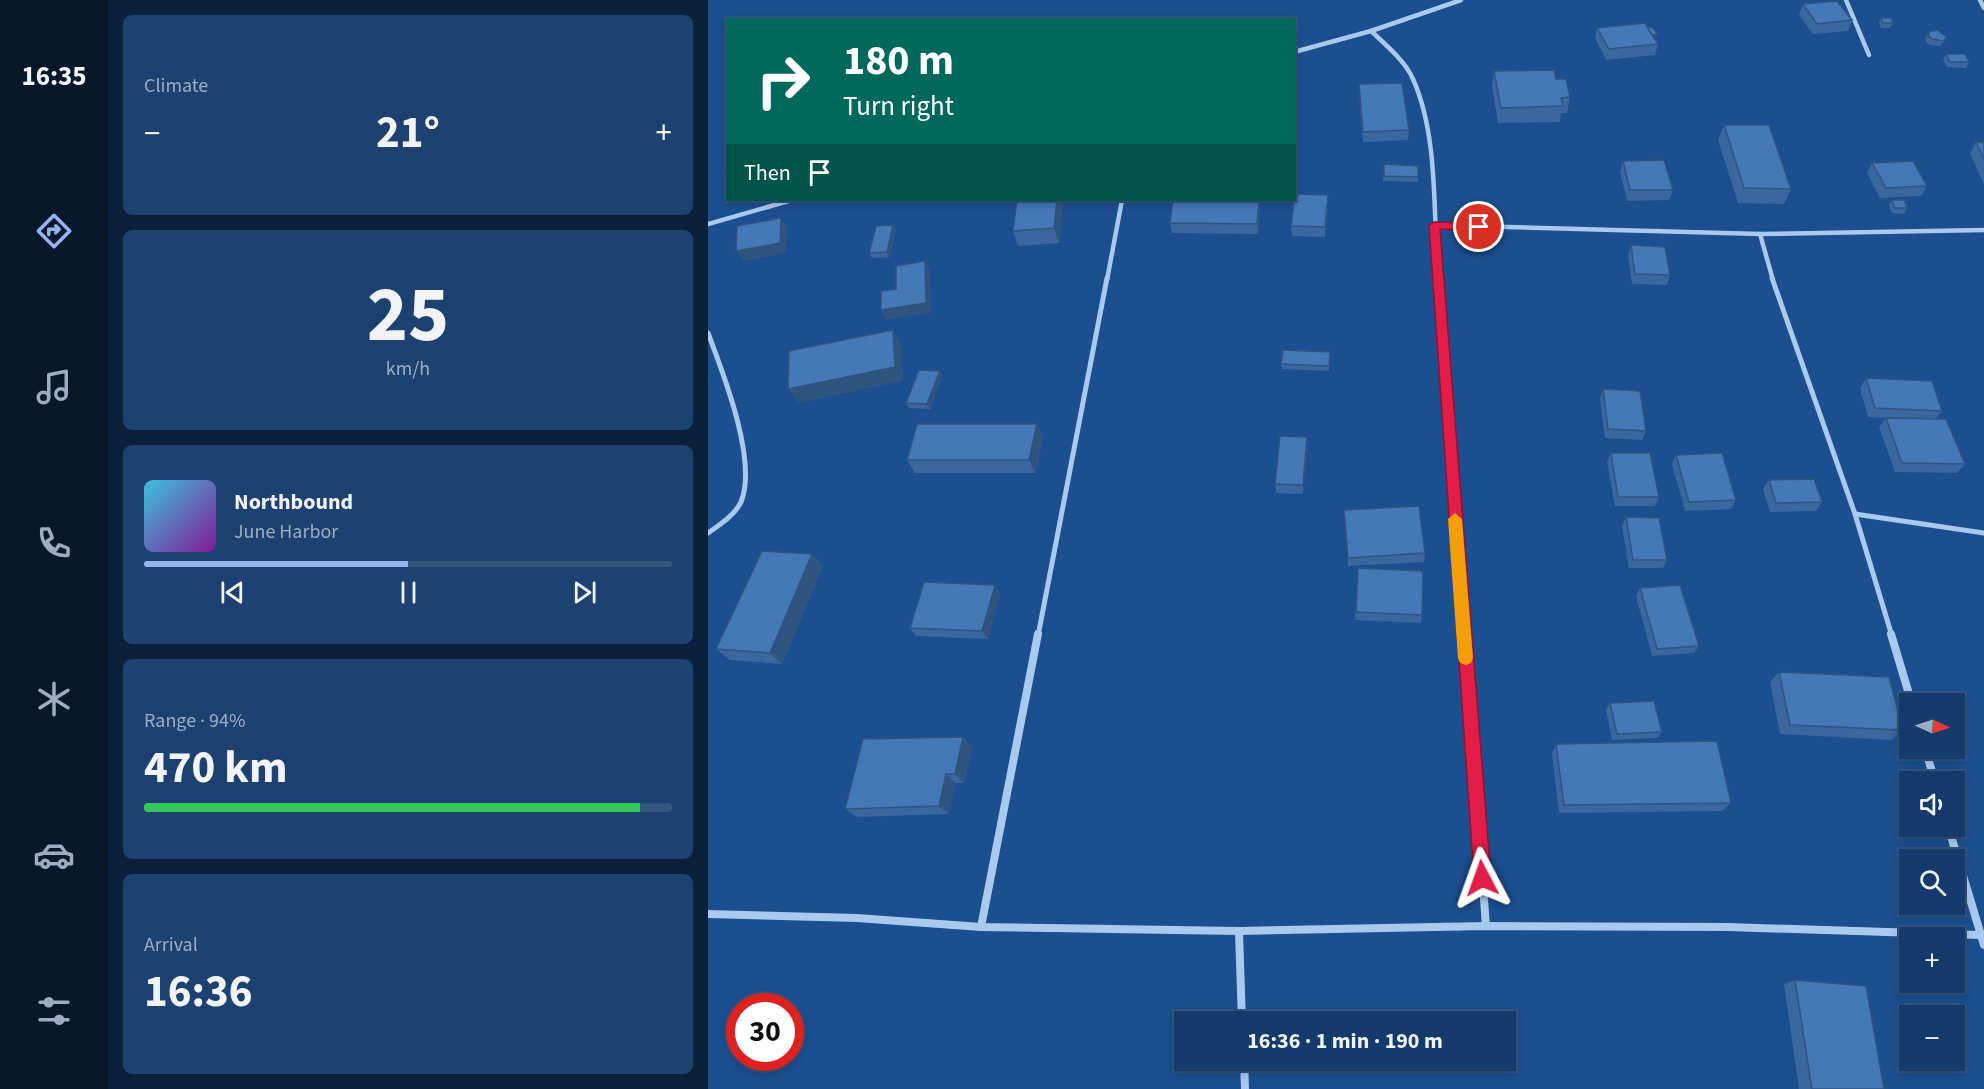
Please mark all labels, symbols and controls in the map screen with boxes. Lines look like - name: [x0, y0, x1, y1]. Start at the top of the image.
- text: 180 m: [843, 31, 954, 91]
- icon: right: [744, 42, 822, 120]
- text: 16:35: [21, 57, 87, 96]
- text: Climate: [144, 72, 208, 100]
- text: Turn right: [843, 87, 954, 126]
- text: 21°: [376, 101, 440, 165]
- text: −: [144, 110, 160, 157]
- text: +: [656, 110, 672, 157]
- icon: arrive: [803, 156, 836, 189]
- text: Then: [744, 157, 791, 189]
- pin: [1453, 201, 1504, 252]
- icon: directions: [33, 210, 75, 252]
- icon: arrive: [1462, 210, 1495, 243]
- text: 25: [367, 260, 449, 371]
- text: km/h: [386, 355, 430, 383]
- icon: music: [33, 366, 75, 408]
- text: Northbound: [234, 486, 353, 518]
- text: June Harbor: [234, 518, 338, 546]
- icon: phone: [33, 522, 75, 564]
- icon: previous: [216, 576, 249, 609]
- icon: pause: [392, 576, 425, 609]
- icon: next: [568, 576, 601, 609]
- icon: climate: [33, 678, 75, 720]
- north arrow: [1899, 693, 1965, 759]
- map controls: [1899, 693, 1965, 1071]
- text: Range · 94%: [144, 707, 245, 735]
- text: 470 km: [144, 736, 288, 800]
- button: sound: [1899, 771, 1965, 837]
- icon: car: [33, 834, 75, 876]
- position arrow: [1450, 846, 1514, 910]
- button: search: [1899, 849, 1965, 915]
- button: +: [1899, 927, 1965, 993]
- text: Arrival: [144, 931, 198, 959]
- text: 16:36: [144, 960, 253, 1024]
- icon: filters: [33, 990, 75, 1032]
- speed limit sign: 30: [726, 993, 804, 1071]
- button: −: [1899, 1005, 1965, 1071]
- text: 16:36 · 1 min · 190 m: [1247, 1025, 1443, 1057]

